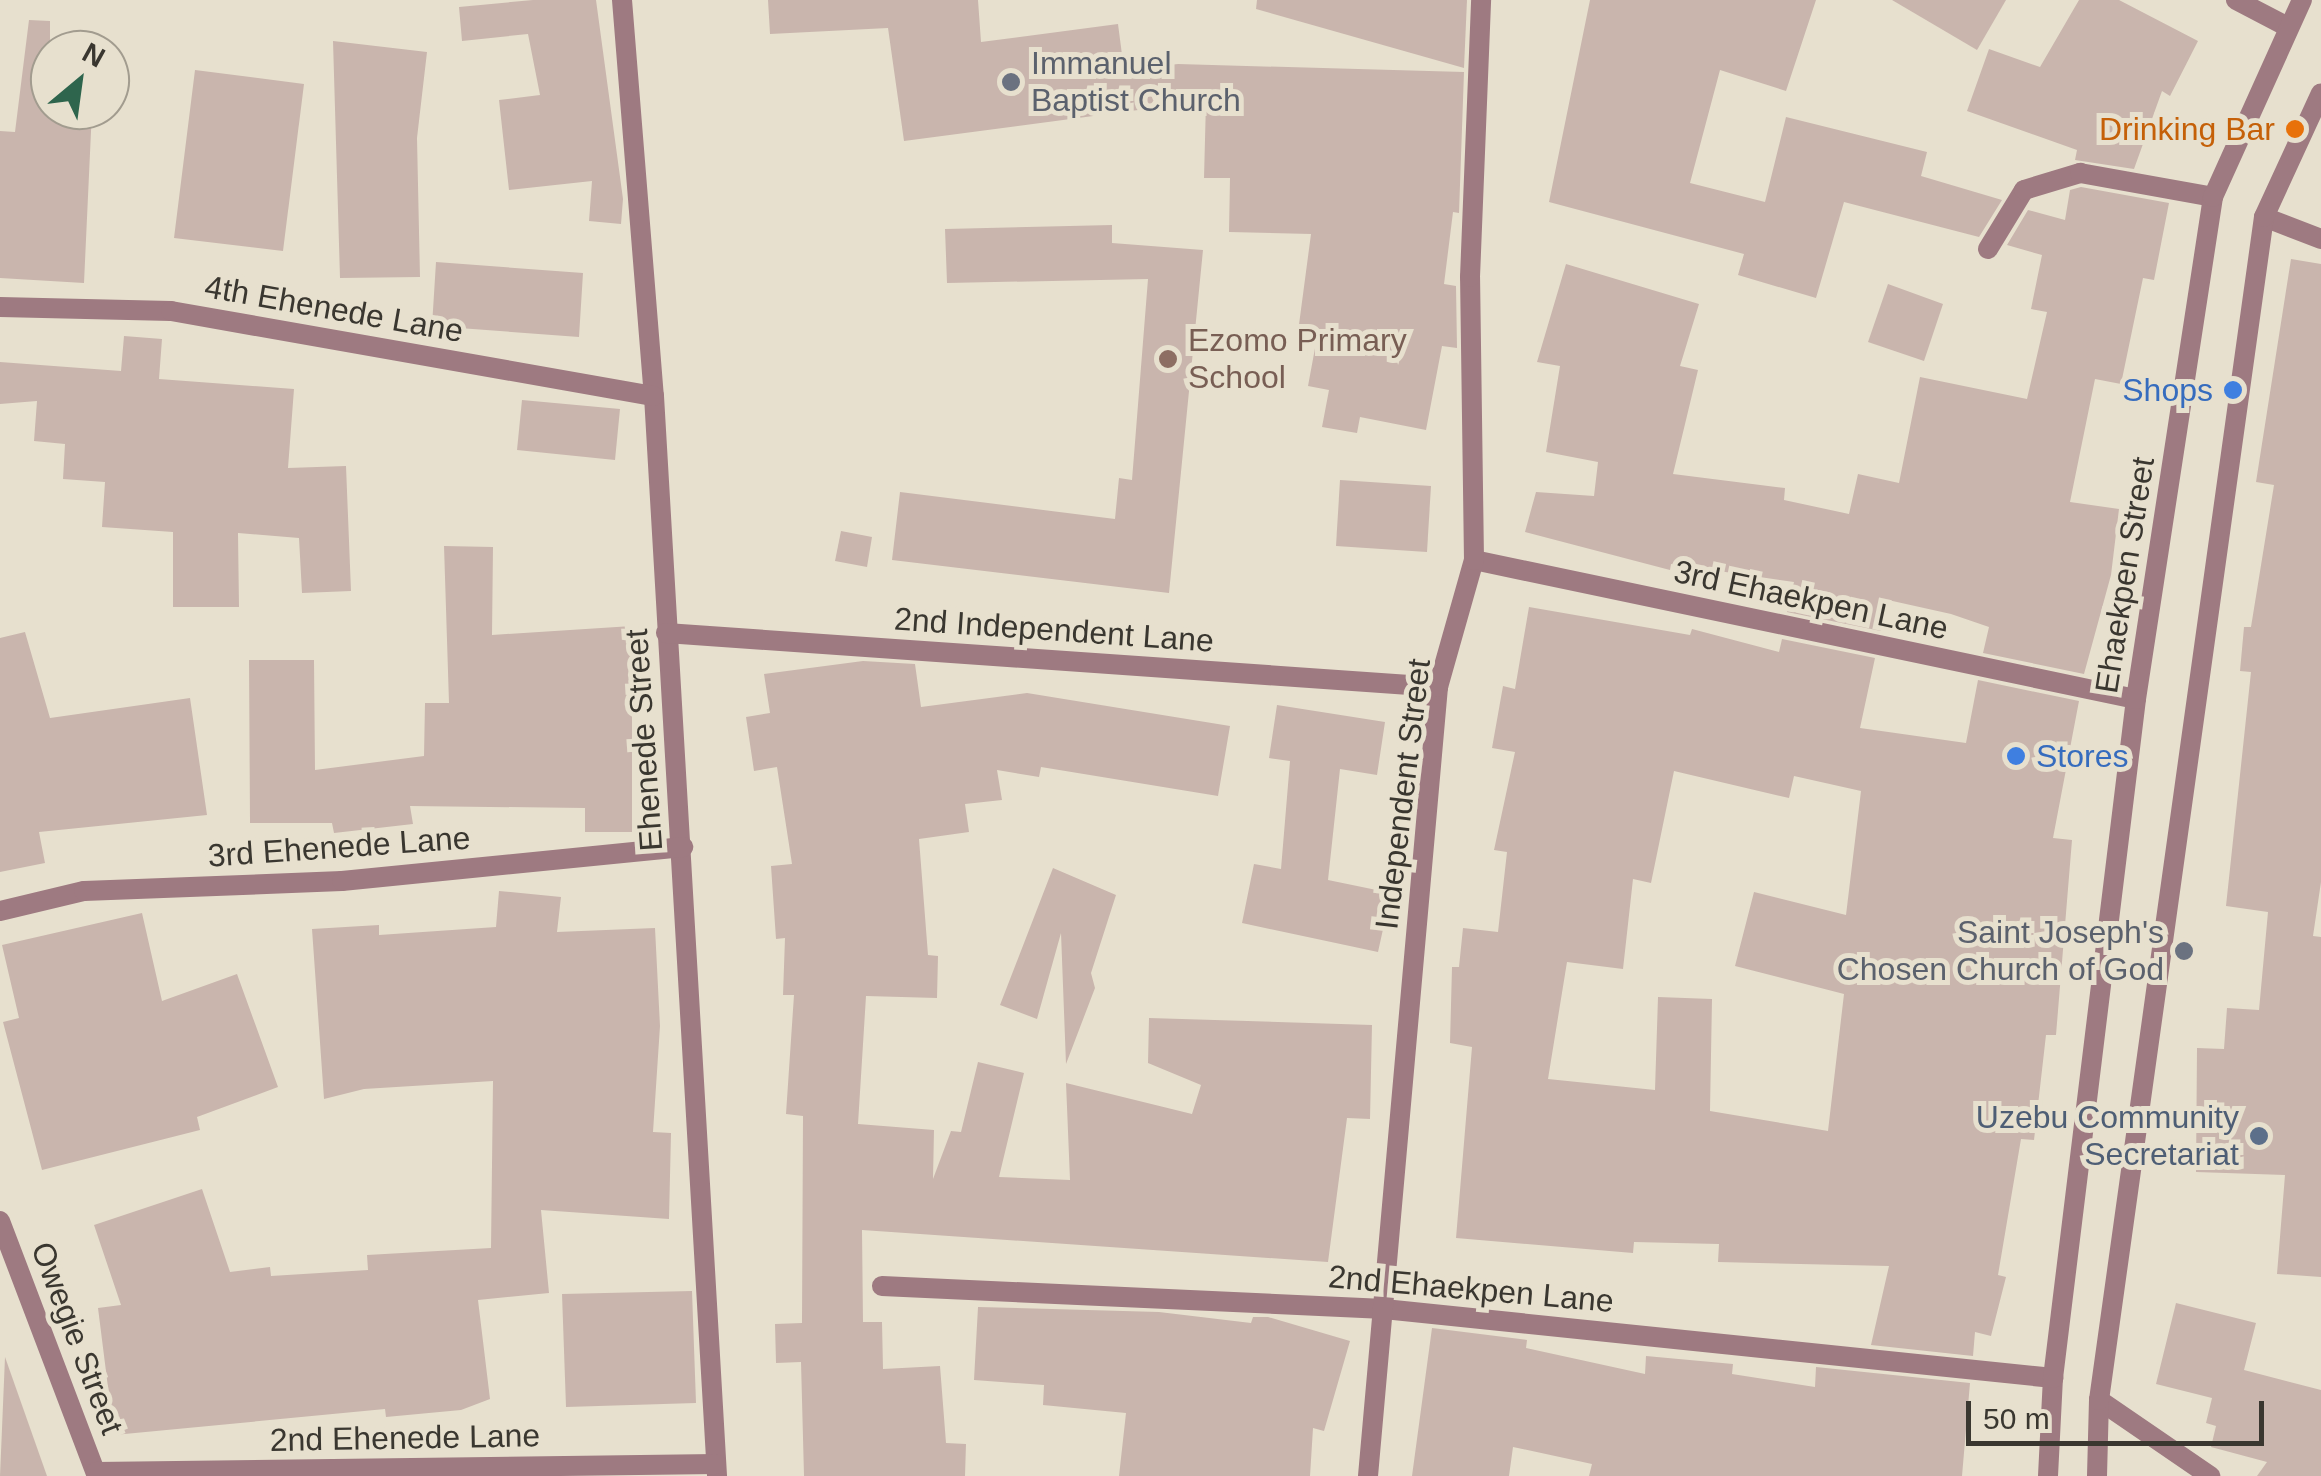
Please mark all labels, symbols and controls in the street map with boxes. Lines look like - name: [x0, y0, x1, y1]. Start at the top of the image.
- north arrow: [30, 30, 130, 130]
- text: N: [77, 37, 110, 74]
- place label: Immanuel Baptist Church: [1031, 45, 1241, 120]
- marker: Immanuel Baptist Church: [1000, 71, 1022, 93]
- place label: Drinking Bar: [2099, 110, 2275, 148]
- marker: Drinking Bar: [2284, 118, 2306, 140]
- street label: 4th Ehenede Lane: [202, 267, 466, 351]
- place label: Ezomo Primary School: [1188, 322, 1407, 397]
- marker: Ezomo Primary School: [1157, 348, 1179, 370]
- place label: Shops: [2122, 371, 2213, 409]
- marker: Shops: [2222, 379, 2244, 401]
- street label: Ehaekpen Street: [2087, 454, 2163, 696]
- street label: 3rd Ehaekpen Lane: [1670, 552, 1952, 648]
- street label: 2nd Independent Lane: [893, 600, 1215, 660]
- street label: Ehenede Street: [617, 628, 671, 852]
- street label: Independent Street: [1367, 657, 1439, 931]
- place label: Stores: [2036, 737, 2128, 775]
- marker: Stores: [2005, 745, 2027, 767]
- street label: 3rd Ehenede Lane: [206, 819, 472, 875]
- place label: Saint Joseph's Chosen Church of God: [1837, 914, 2164, 989]
- marker: Saint Joseph's Chosen Church of God: [2173, 940, 2195, 962]
- place label: Uzebu Community Secretariat: [1976, 1099, 2239, 1174]
- marker: Uzebu Community Secretariat: [2248, 1125, 2270, 1147]
- street label: Owegie Street: [23, 1236, 131, 1440]
- street label: 2nd Ehaekpen Lane: [1327, 1257, 1615, 1321]
- scale bar: [1971, 1381, 2268, 1443]
- text: 50 m: [1983, 1402, 2050, 1435]
- street label: 2nd Ehenede Lane: [269, 1416, 541, 1460]

